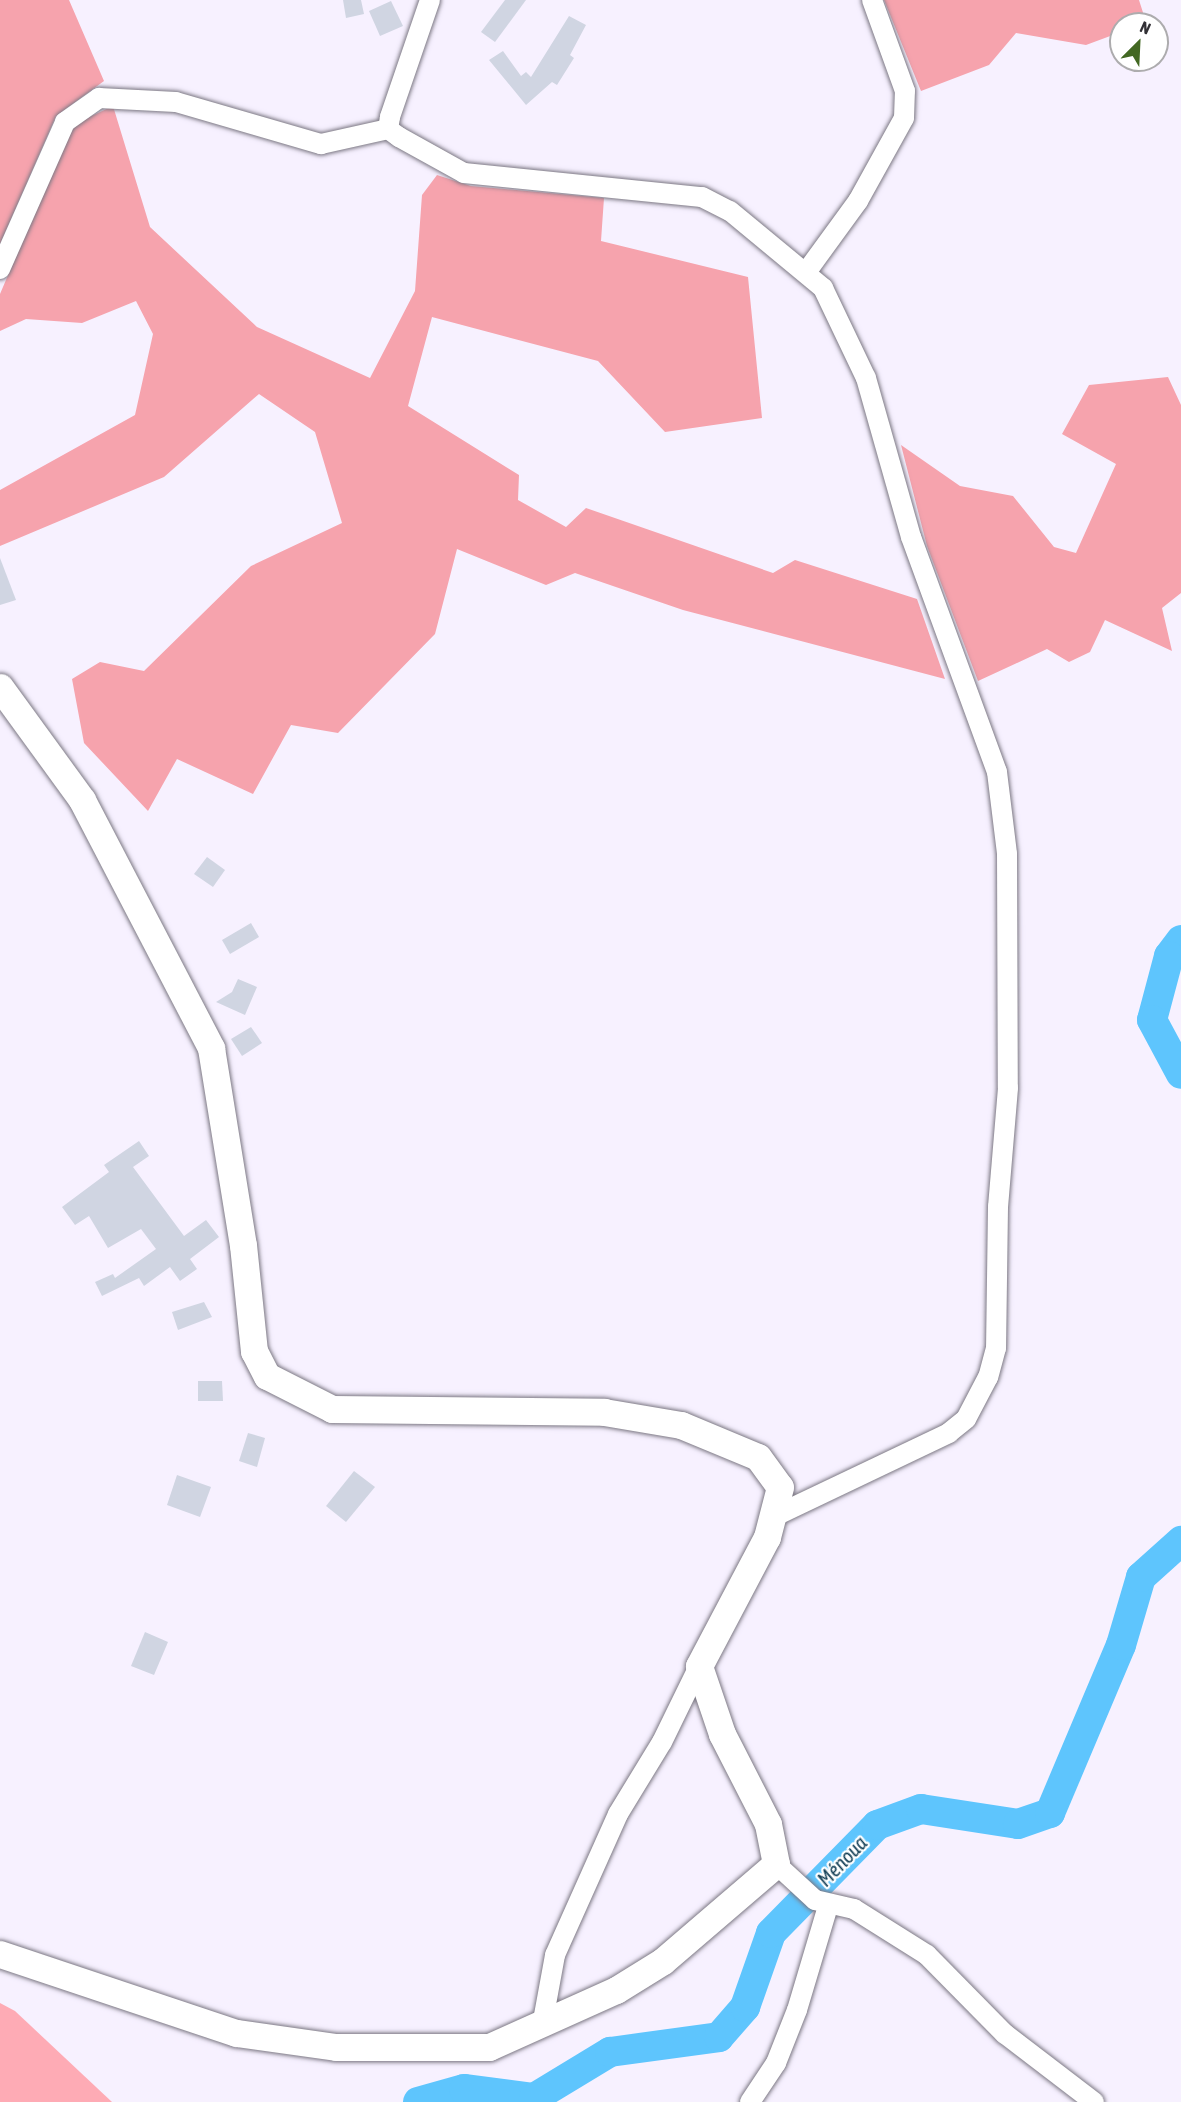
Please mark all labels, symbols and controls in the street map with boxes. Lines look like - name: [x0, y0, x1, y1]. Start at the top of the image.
- north arrow: [1109, 12, 1169, 72]
- text: N: [1138, 17, 1153, 38]
- water label: Ménoua: [812, 1831, 872, 1891]

